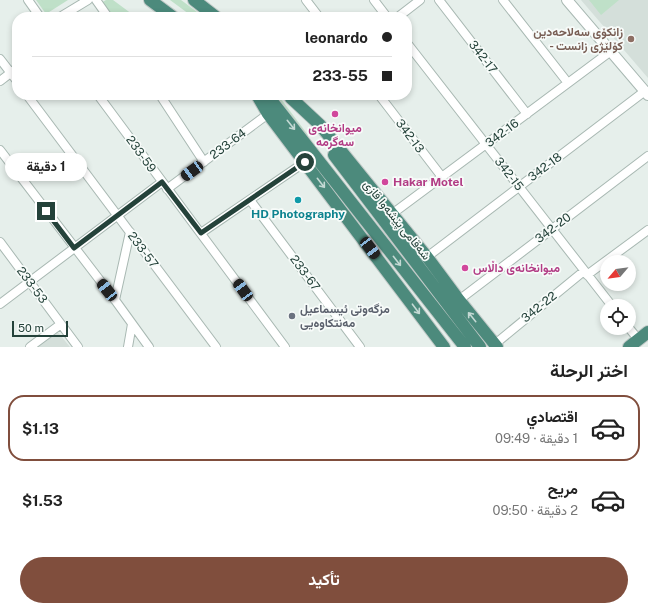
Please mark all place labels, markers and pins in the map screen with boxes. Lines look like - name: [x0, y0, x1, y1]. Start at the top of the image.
- place label: زانکۆی سەلاحەدین - کۆلێژی زانست: [533, 25, 624, 54]
- marker: زانکۆی سەلاحەدین - کۆلێژی زانست: [626, 34, 636, 44]
- marker: میوانخانەی سەگرمە: [330, 109, 340, 119]
- place label: میوانخانەی سەگرمە: [308, 121, 362, 150]
- place label: Hakar Motel: [393, 175, 463, 189]
- marker: Hakar Motel: [380, 177, 390, 187]
- marker: HD Photography: [293, 195, 303, 205]
- place label: HD Photography: [251, 207, 345, 221]
- place label: میوانخانەی داڵاس: [473, 260, 560, 276]
- marker: میوانخانەی داڵاس: [460, 263, 470, 273]
- place label: مزگەوتی ئیسماعیل مەنتکاوەیی: [300, 302, 390, 331]
- marker: مزگەوتی ئیسماعیل مەنتکاوەیی: [287, 311, 297, 321]

